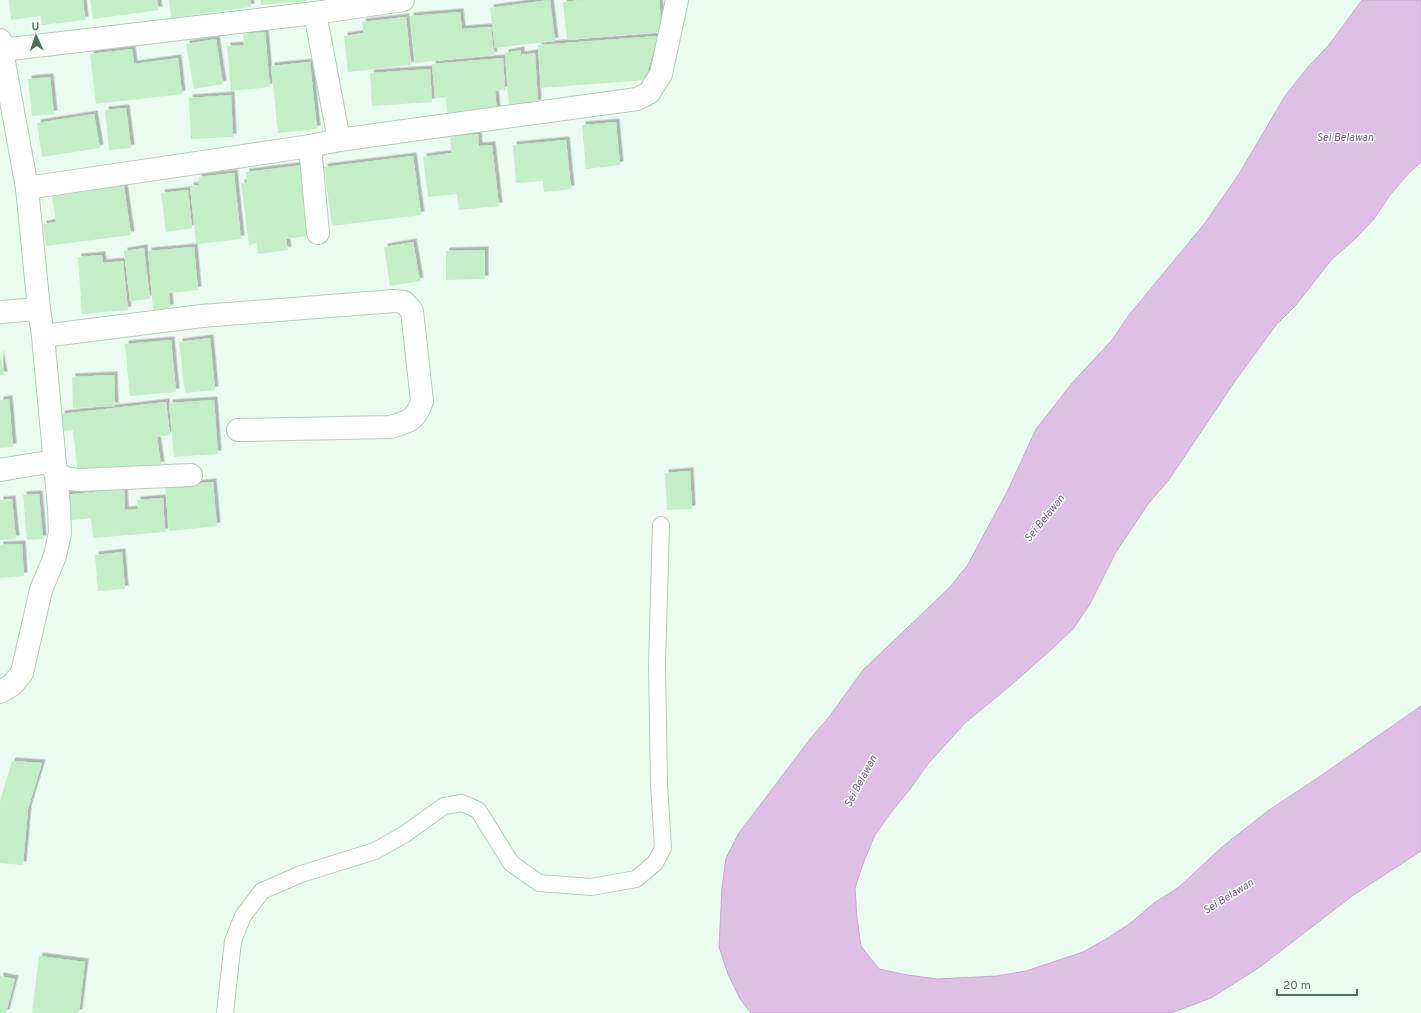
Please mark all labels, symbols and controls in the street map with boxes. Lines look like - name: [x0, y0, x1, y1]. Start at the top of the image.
- north arrow: [16, 16, 56, 56]
- text: U: [31, 20, 40, 34]
- water label: Sei Belawan: [1316, 131, 1374, 145]
- water label: Sei Belawan: [1021, 492, 1068, 545]
- water label: Sei Belawan: [841, 753, 880, 810]
- water label: Sei Belawan: [1201, 876, 1256, 918]
- scale bar: [1277, 971, 1357, 997]
- text: 20 m: [1283, 978, 1311, 994]

